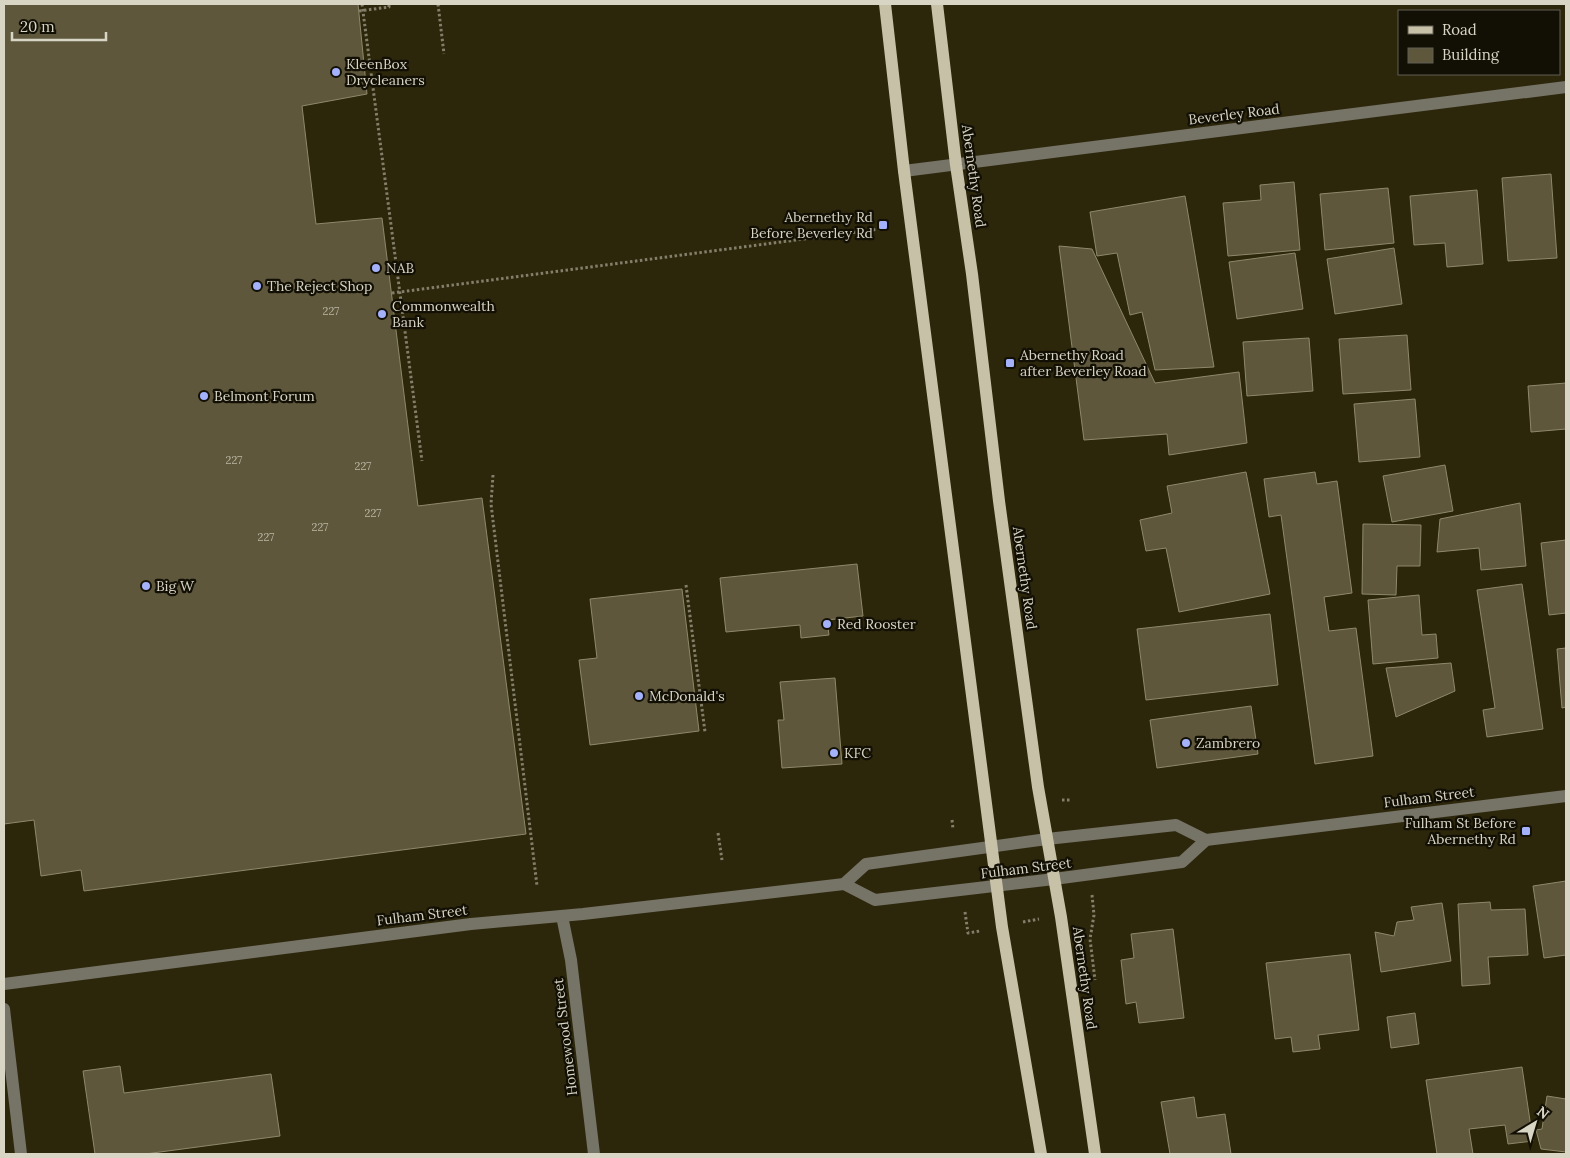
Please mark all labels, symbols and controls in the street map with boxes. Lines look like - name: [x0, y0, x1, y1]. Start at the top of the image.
- scale bar: [12, 10, 106, 42]
- legend: [1398, 10, 1560, 75]
- text: 20 m: [20, 17, 55, 36]
- text: Road: [1442, 20, 1477, 39]
- text: Building: [1442, 45, 1500, 64]
- place label: KleenBox Drycleaners: [346, 55, 425, 89]
- marker: KleenBox Drycleaners: [330, 66, 342, 78]
- street label: Beverley Road: [1187, 99, 1281, 129]
- street label: Abernethy Road: [958, 122, 990, 229]
- place label: Abernethy Rd Before Beverley Rd: [750, 208, 873, 242]
- marker: Abernethy Rd Before Beverley Rd: [877, 219, 889, 231]
- place label: NAB: [386, 259, 414, 277]
- marker: NAB: [370, 262, 382, 274]
- place label: The Reject Shop: [267, 277, 372, 295]
- marker: The Reject Shop: [251, 280, 263, 292]
- place label: Commonwealth Bank: [392, 297, 495, 331]
- house number: 227: [323, 304, 339, 318]
- marker: Commonwealth Bank: [376, 308, 388, 320]
- place label: Abernethy Road after Beverley Road: [1019, 346, 1147, 380]
- marker: Abernethy Road after Beverley Road: [1004, 357, 1016, 369]
- place label: Belmont Forum: [214, 387, 315, 405]
- marker: Belmont Forum: [198, 390, 210, 402]
- house number: 227: [226, 453, 242, 467]
- house number: 227: [355, 459, 371, 473]
- house number: 227: [365, 506, 381, 520]
- house number: 227: [312, 520, 328, 534]
- street label: Abernethy Road: [1009, 524, 1041, 631]
- house number: 227: [258, 530, 274, 544]
- place label: Big W: [156, 577, 195, 595]
- marker: Big W: [140, 580, 152, 592]
- place label: Red Rooster: [837, 615, 916, 633]
- marker: Red Rooster: [821, 618, 833, 630]
- place label: McDonald's: [649, 687, 725, 705]
- marker: McDonald's: [633, 690, 645, 702]
- place label: Zambrero: [1196, 734, 1260, 752]
- marker: Zambrero: [1180, 737, 1192, 749]
- place label: KFC: [844, 744, 871, 762]
- marker: KFC: [828, 747, 840, 759]
- street label: Fulham Street: [1383, 782, 1476, 811]
- place label: Fulham St Before Abernethy Rd: [1405, 814, 1516, 848]
- marker: Fulham St Before Abernethy Rd: [1520, 825, 1532, 837]
- street label: Fulham Street: [980, 853, 1073, 882]
- street label: Fulham Street: [376, 900, 469, 929]
- street label: Abernethy Road: [1069, 924, 1101, 1031]
- street label: Homewood Street: [549, 977, 581, 1097]
- north arrow: [1510, 1098, 1560, 1148]
- text: N: [1533, 1102, 1553, 1123]

